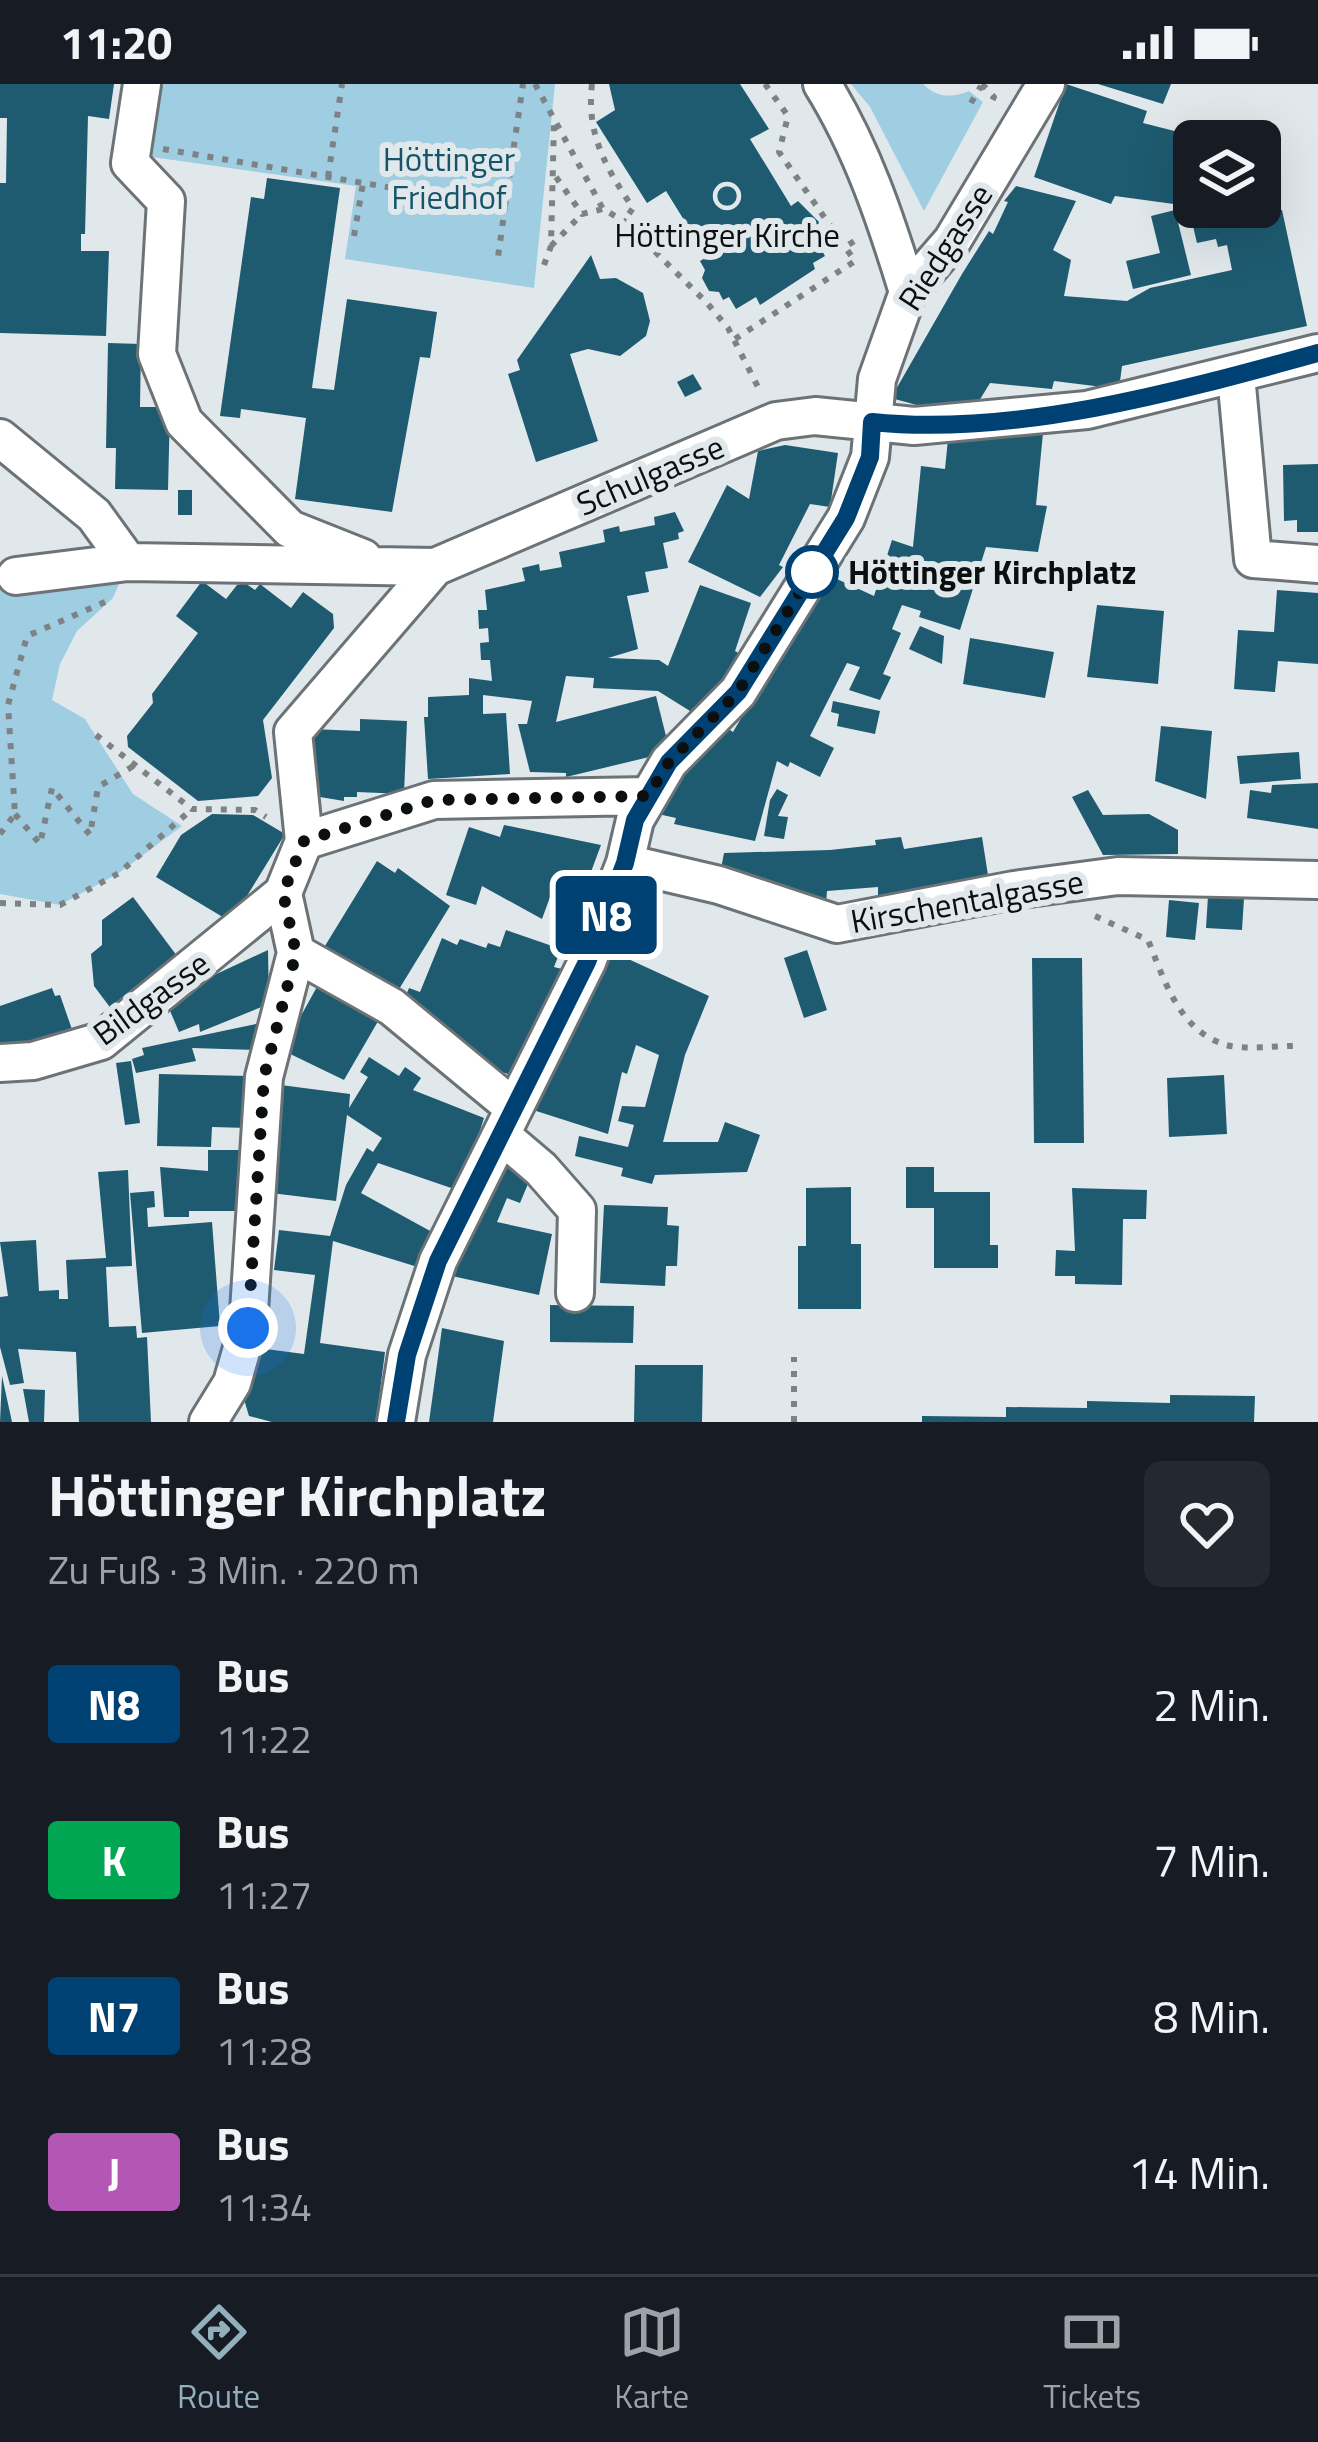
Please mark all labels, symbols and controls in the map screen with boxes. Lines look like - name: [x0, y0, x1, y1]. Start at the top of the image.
- text: 11:20: [60, 8, 172, 76]
- map controls: [1173, 120, 1281, 228]
- button: layers: [1173, 120, 1281, 228]
- park label: Höttinger Friedhof: [383, 134, 515, 222]
- street label: Riedgasse: [885, 174, 1005, 320]
- marker: Höttinger Kirche: [714, 183, 740, 209]
- place label: Höttinger Kirche: [614, 210, 840, 260]
- street label: Schulgasse: [568, 422, 732, 528]
- marker: Höttinger Kirchplatz: [787, 547, 837, 597]
- place label: Höttinger Kirchplatz: [848, 547, 1137, 597]
- street label: Kirschentalgasse: [847, 856, 1087, 946]
- line badge: N8: [552, 876, 660, 954]
- text: N8: [580, 883, 632, 947]
- street label: Bildgasse: [82, 939, 220, 1057]
- your location: [218, 1298, 278, 1358]
- text: Höttinger Kirchplatz: [48, 1451, 546, 1538]
- button: heart: [1144, 1461, 1270, 1587]
- text: Zu Fuß · 3 Min. · 220 m: [48, 1540, 420, 1599]
- text: Bus: [216, 1641, 290, 1709]
- text: 2 Min.: [1153, 1670, 1270, 1738]
- text: N8: [88, 1672, 140, 1736]
- text: 11:22: [216, 1709, 312, 1768]
- text: Bus: [216, 1797, 290, 1865]
- text: 7 Min.: [1153, 1826, 1270, 1894]
- text: K: [102, 1828, 126, 1892]
- text: 11:27: [216, 1865, 312, 1924]
- text: Bus: [216, 1953, 290, 2021]
- text: 8 Min.: [1153, 1982, 1270, 2050]
- text: N7: [88, 1984, 140, 2048]
- text: 11:28: [216, 2021, 312, 2080]
- text: Bus: [216, 2109, 290, 2177]
- text: 14 Min.: [1128, 2138, 1270, 2206]
- text: J: [108, 2140, 120, 2204]
- text: 11:34: [216, 2177, 312, 2236]
- tab: Route: [177, 2299, 260, 2421]
- tab: Karte: [614, 2299, 689, 2421]
- tab: Tickets: [1043, 2299, 1141, 2421]

